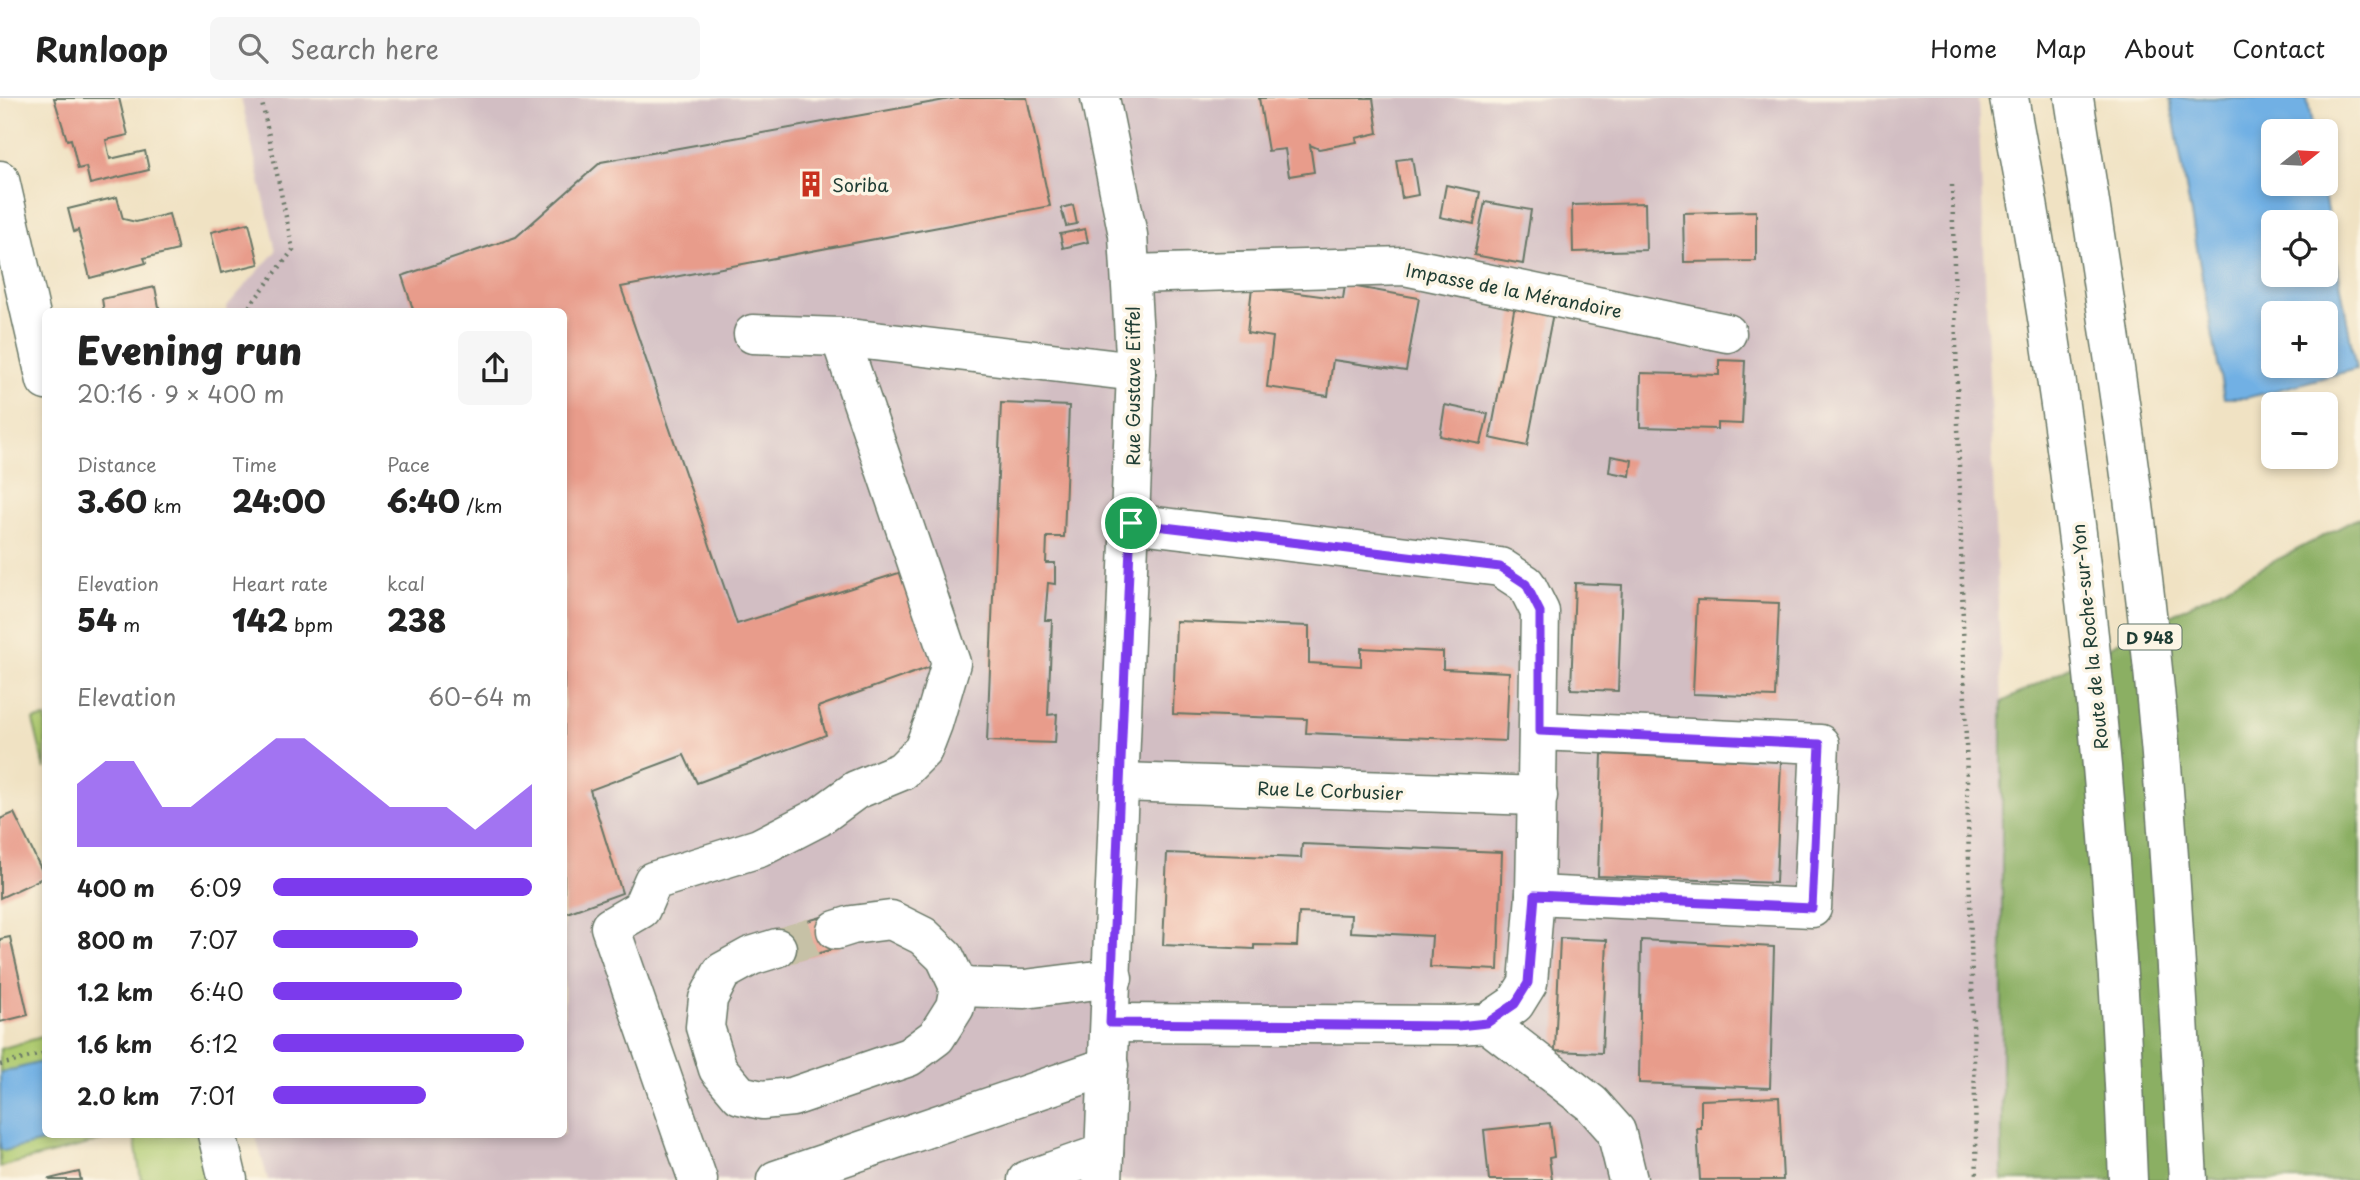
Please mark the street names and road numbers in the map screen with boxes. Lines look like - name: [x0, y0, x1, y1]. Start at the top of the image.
- street label: Impasse de la Mérandoire: [1404, 256, 1624, 324]
- street label: Rue Gustave Eiffel: [1119, 306, 1146, 466]
- street label: Route de la Roche-sur-Yon: [2064, 523, 2114, 751]
- road number: D 948: [2118, 624, 2182, 650]
- street label: Rue Le Corbusier: [1257, 774, 1404, 806]

